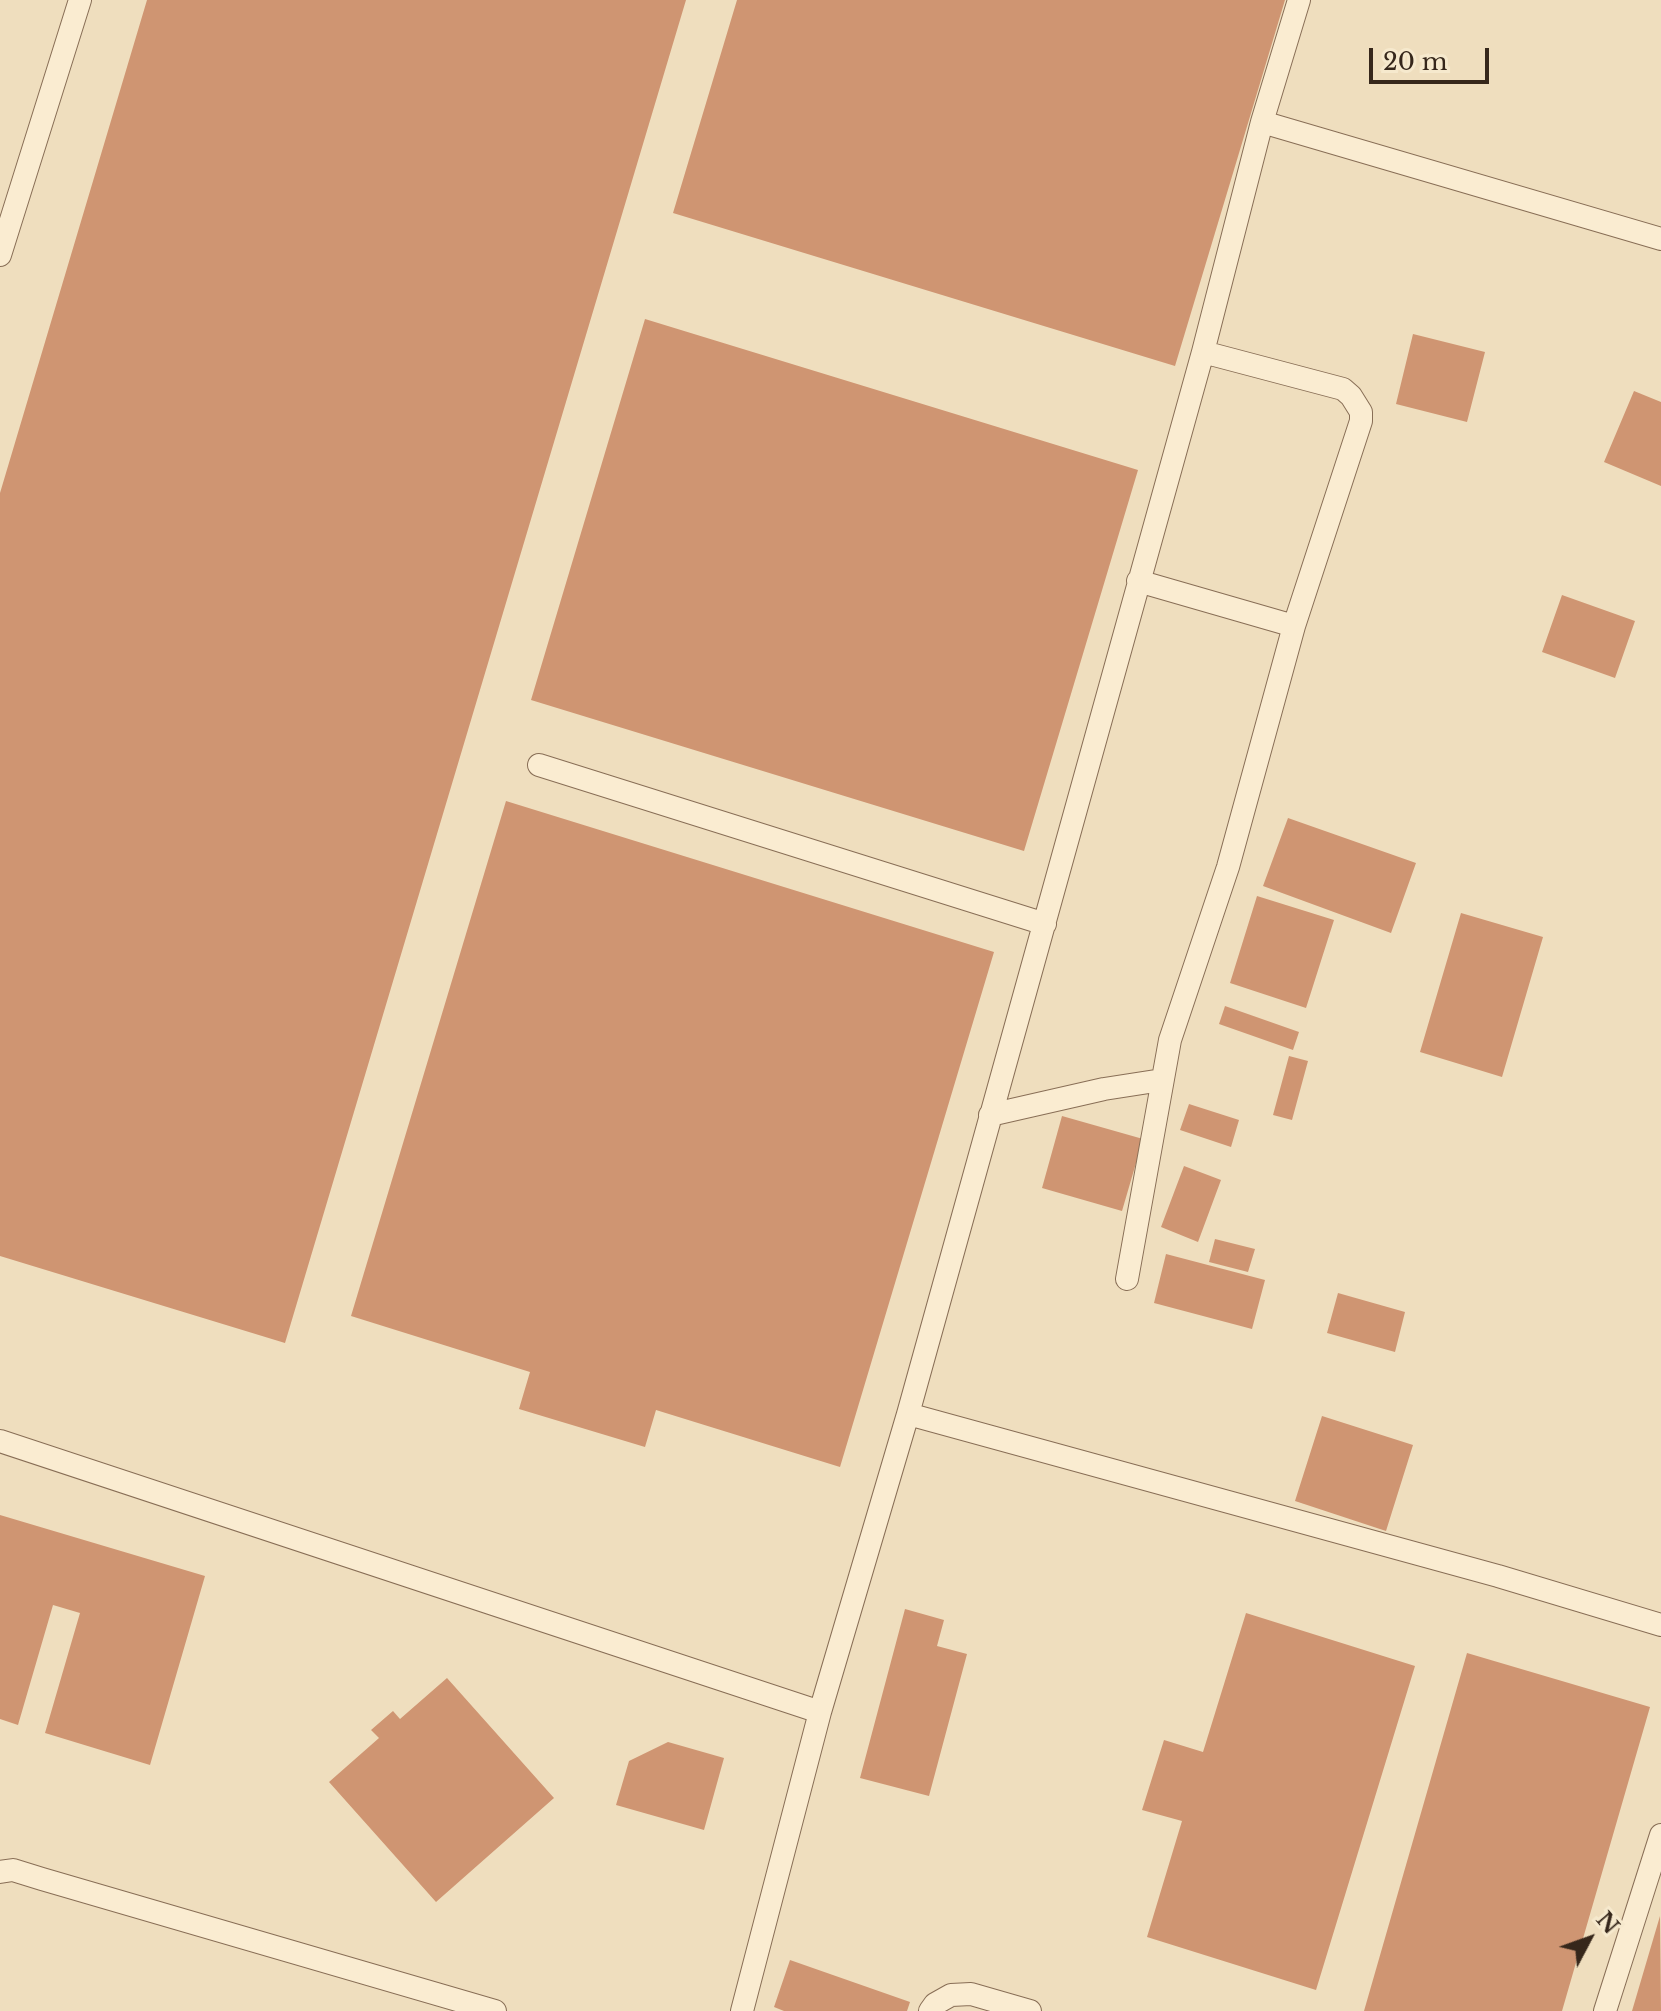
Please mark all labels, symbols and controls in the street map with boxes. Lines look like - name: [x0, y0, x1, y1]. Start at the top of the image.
- scale bar: [1373, 32, 1493, 82]
- text: 20 m: [1383, 47, 1448, 76]
- north arrow: [1549, 1899, 1629, 1979]
- text: N: [1591, 1906, 1624, 1940]

